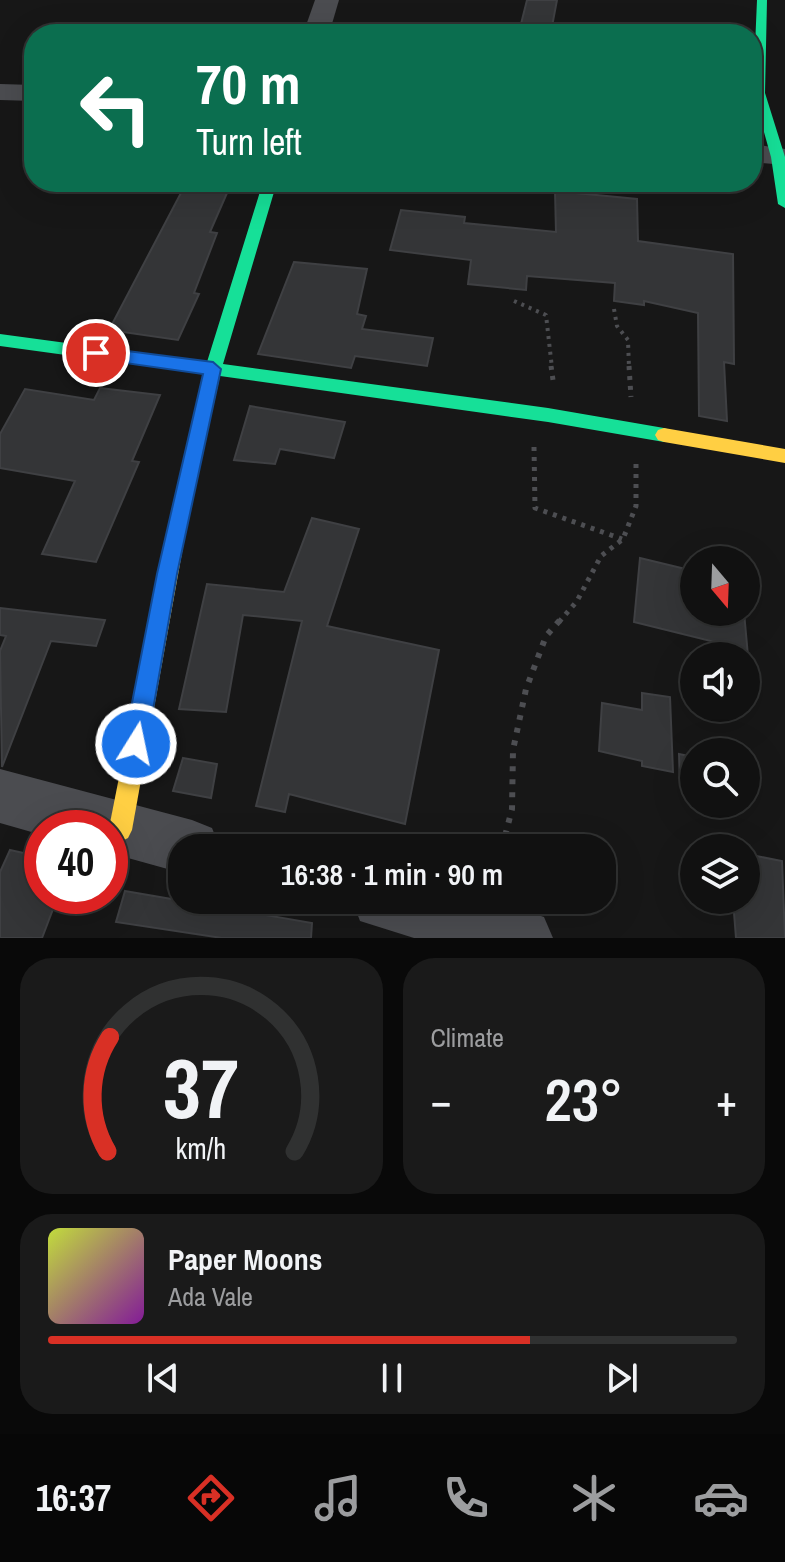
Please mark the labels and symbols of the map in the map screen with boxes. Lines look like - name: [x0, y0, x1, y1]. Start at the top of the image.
- pin: [62, 319, 130, 387]
- north arrow: [680, 546, 760, 626]
- position arrow: [94, 702, 178, 786]
- speed limit sign: 40: [24, 810, 128, 914]

